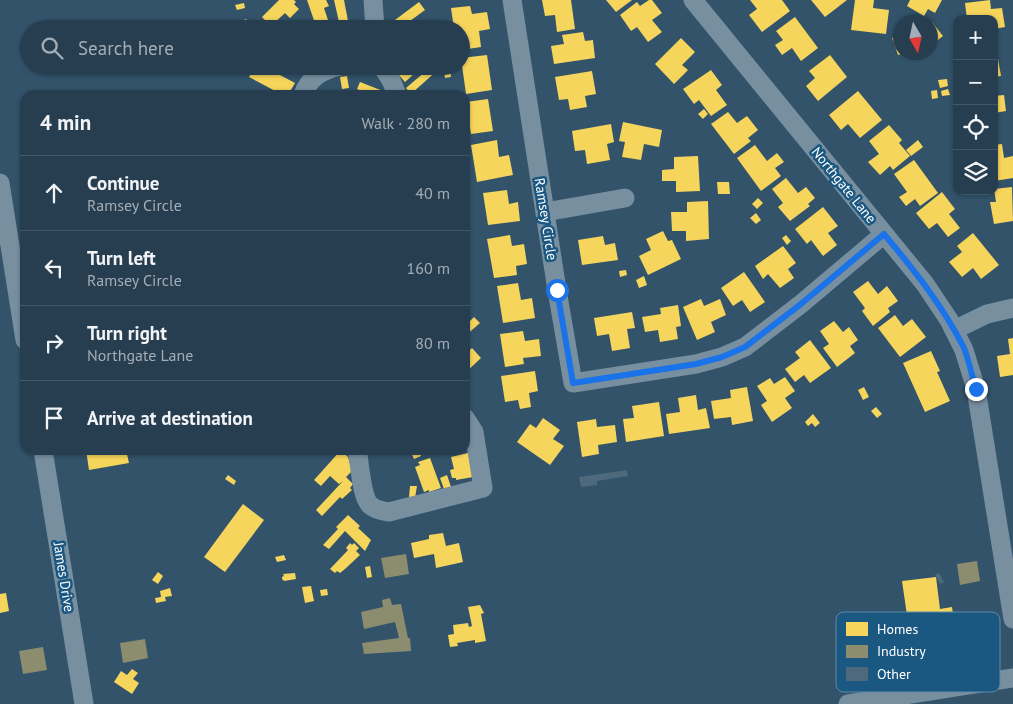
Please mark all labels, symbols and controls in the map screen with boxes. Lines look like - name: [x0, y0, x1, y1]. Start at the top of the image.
- north arrow: [893, 15, 938, 60]
- map controls: [953, 15, 998, 195]
- button: +: [953, 15, 998, 60]
- search box: [20, 20, 470, 75]
- icon: search: [38, 34, 66, 62]
- text: Search here: [78, 36, 174, 60]
- button: −: [953, 60, 998, 105]
- button: locate: [953, 105, 998, 150]
- text: 4 min: [40, 109, 91, 136]
- text: Walk · 280 m: [361, 113, 450, 133]
- street label: Northgate Lane: [808, 143, 880, 227]
- button: layers: [953, 150, 998, 195]
- text: Continue: [87, 171, 159, 195]
- street label: Ramsey Circle: [531, 177, 561, 261]
- icon: ahead: [40, 179, 68, 207]
- text: 40 m: [415, 183, 450, 203]
- text: Ramsey Circle: [87, 195, 182, 215]
- text: Turn left: [87, 246, 156, 270]
- icon: left: [40, 254, 68, 282]
- text: 160 m: [407, 258, 450, 278]
- text: Ramsey Circle: [87, 270, 182, 290]
- route start: [546, 279, 569, 302]
- text: Turn right: [87, 321, 167, 345]
- icon: right: [40, 329, 68, 357]
- text: 80 m: [415, 333, 450, 353]
- text: Northgate Lane: [87, 345, 193, 365]
- route end: [965, 378, 988, 401]
- icon: arrive: [40, 404, 68, 432]
- text: Arrive at destination: [87, 406, 253, 430]
- street label: James Drive: [49, 540, 78, 613]
- legend: [836, 612, 1000, 692]
- text: Homes: [877, 620, 918, 638]
- text: Industry: [877, 642, 926, 660]
- text: Other: [877, 665, 911, 683]

